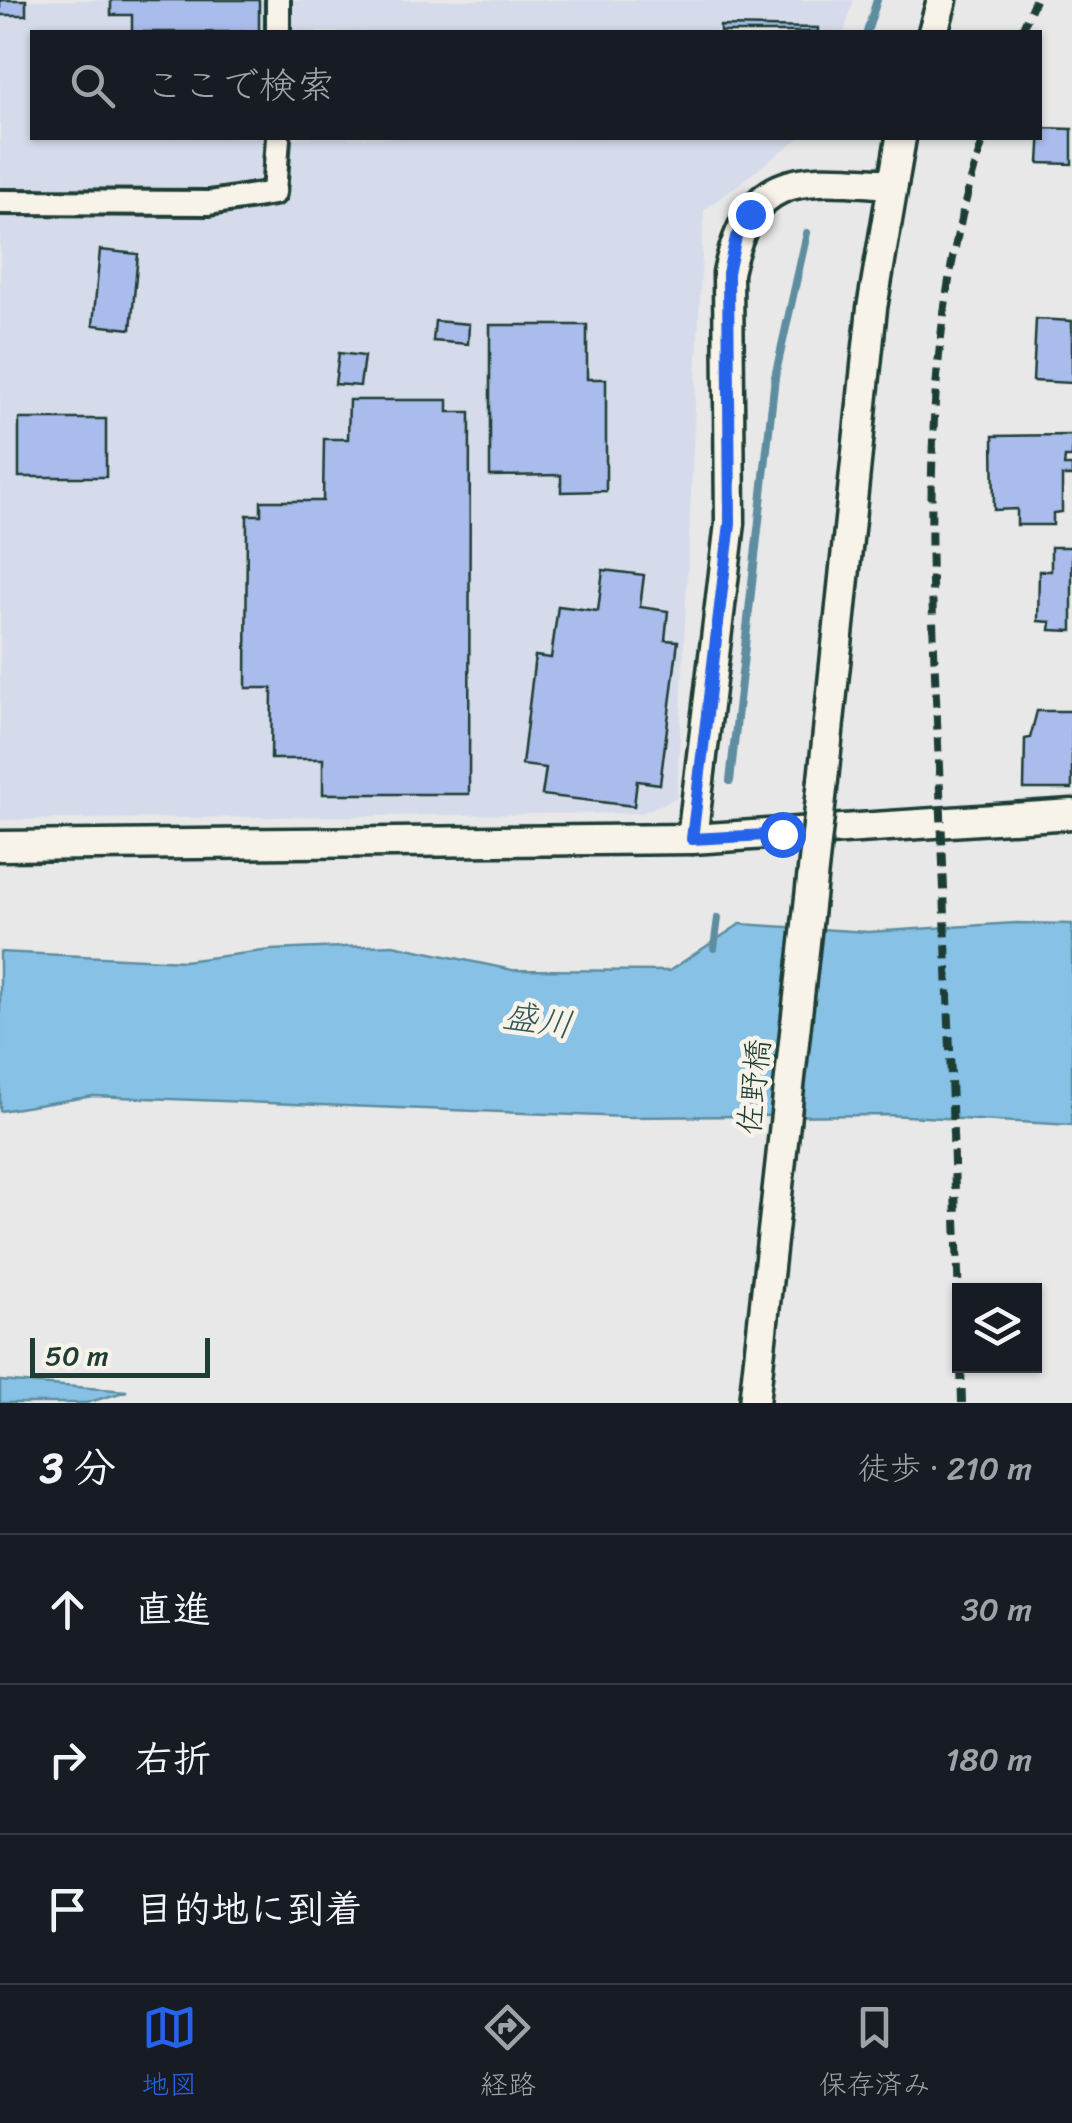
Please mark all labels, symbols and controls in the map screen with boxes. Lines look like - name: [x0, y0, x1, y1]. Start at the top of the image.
- search box: [30, 30, 1042, 140]
- text: ここで検索: [145, 52, 335, 119]
- icon: search: [65, 58, 120, 113]
- route end: [728, 192, 774, 238]
- route start: [760, 812, 806, 858]
- water label: 盛川: [499, 984, 577, 1056]
- street label: 佐野橋: [721, 1036, 787, 1138]
- map controls: [952, 1283, 1042, 1373]
- button: layers: [952, 1283, 1042, 1373]
- text: 50 m: [45, 1331, 109, 1380]
- scale bar: [30, 1333, 210, 1378]
- text: 3 分: [40, 1431, 116, 1505]
- text: 徒歩 · 210 m: [857, 1440, 1032, 1497]
- text: 直進: [135, 1576, 211, 1643]
- text: 30 m: [961, 1581, 1032, 1638]
- icon: ahead: [40, 1582, 95, 1637]
- text: 右折: [135, 1726, 211, 1793]
- text: 180 m: [946, 1731, 1032, 1788]
- icon: right: [40, 1732, 95, 1787]
- text: 目的地に到着: [135, 1876, 363, 1943]
- icon: arrive: [40, 1882, 95, 1937]
- tab: 地図: [141, 2000, 197, 2109]
- tab: 経路: [480, 2000, 536, 2109]
- tab: 保存済み: [819, 2000, 931, 2109]

